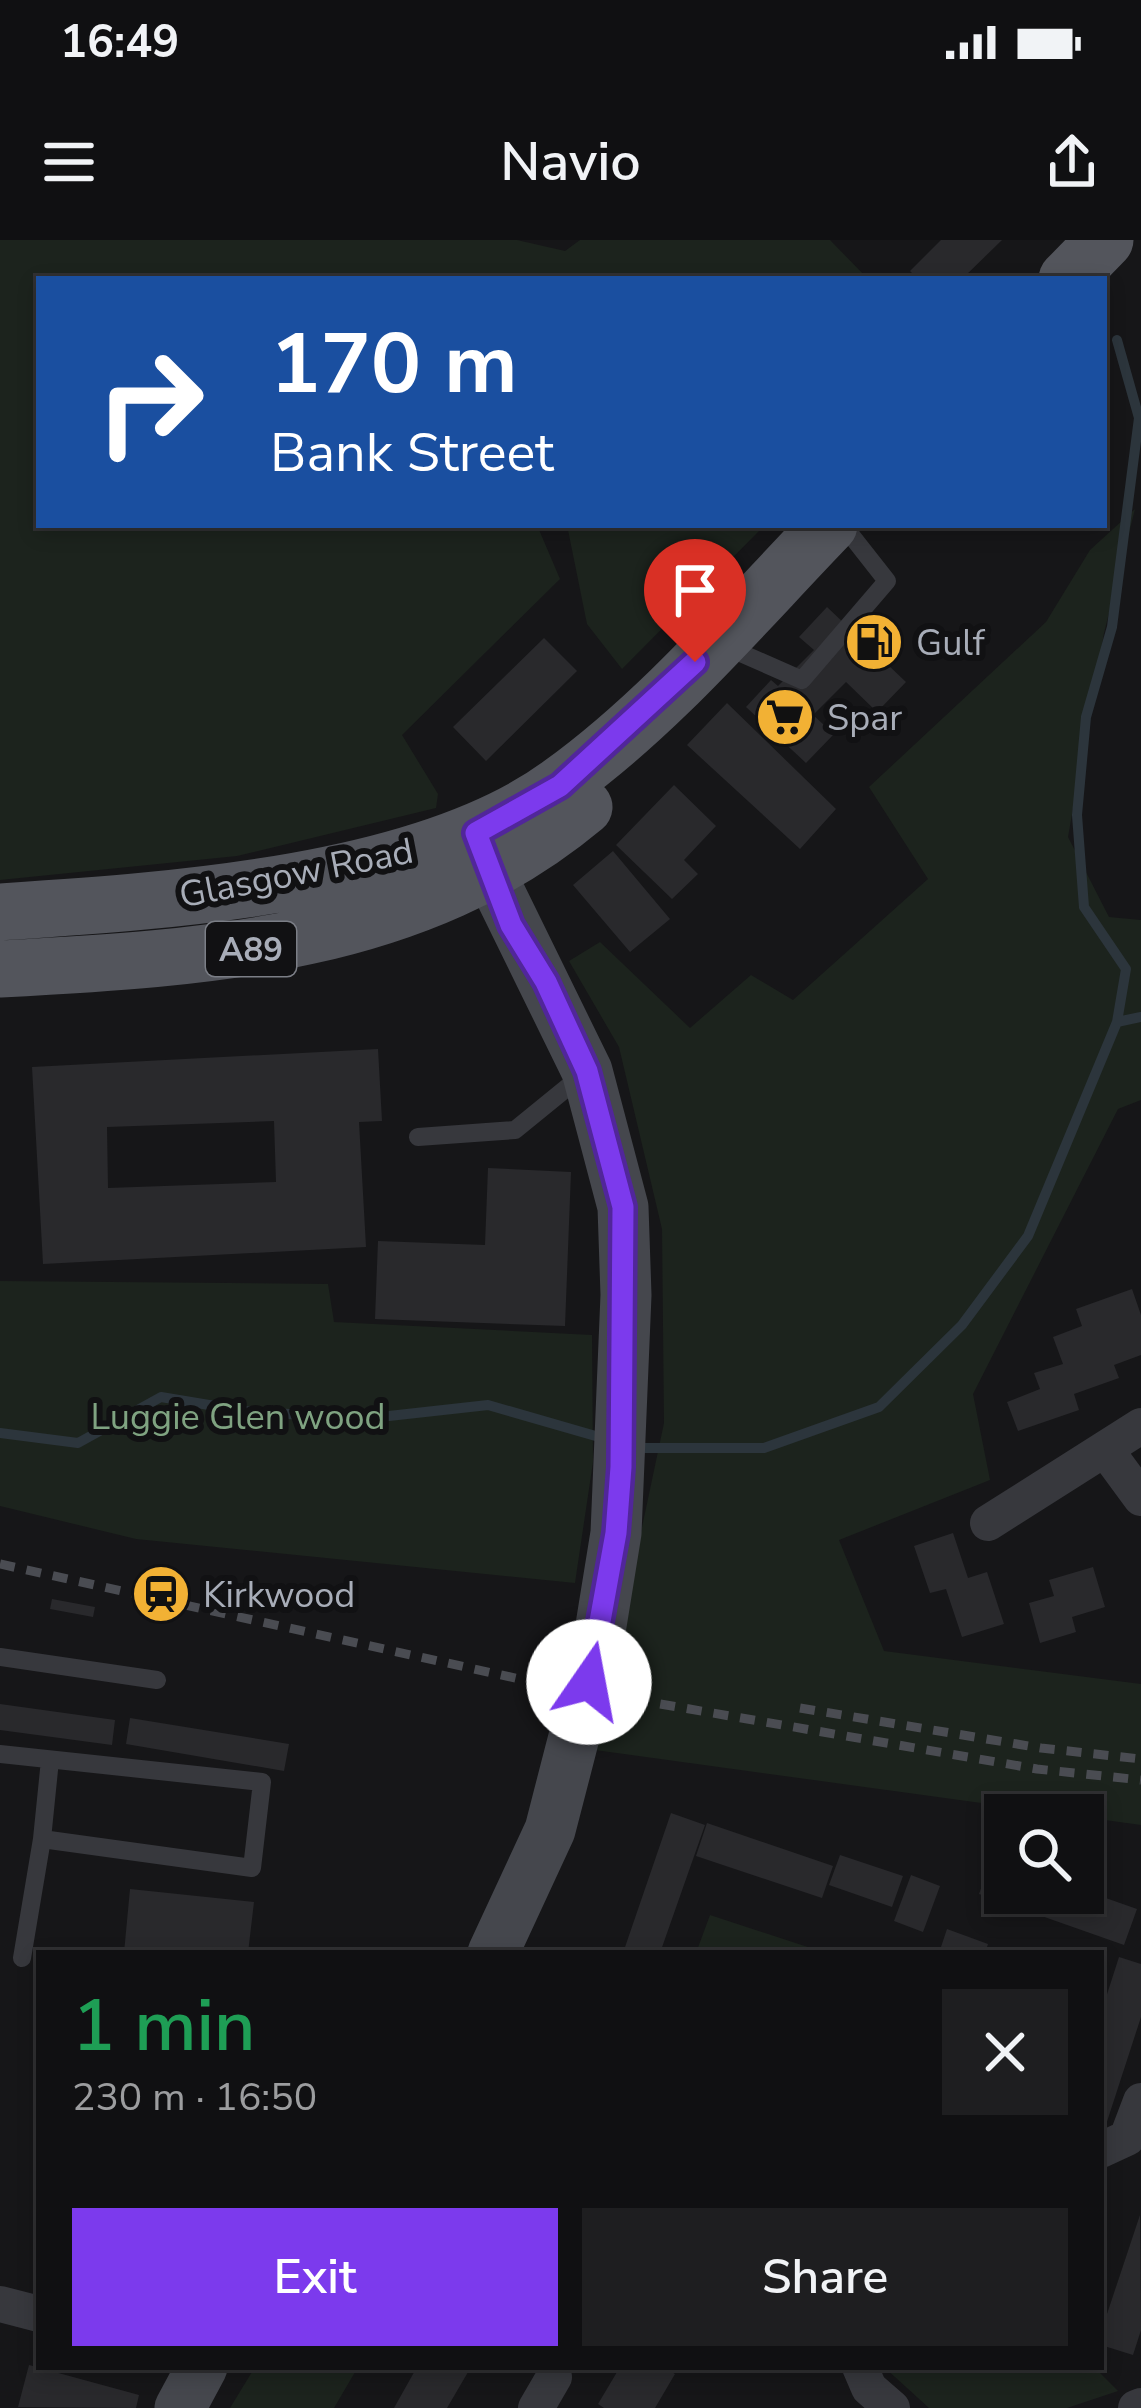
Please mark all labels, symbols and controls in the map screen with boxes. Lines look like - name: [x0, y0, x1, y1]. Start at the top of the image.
- text: 16:49: [60, 12, 179, 73]
- text: Navio: [500, 125, 641, 199]
- icon: menu: [36, 129, 102, 195]
- icon: share: [1039, 129, 1105, 195]
- text: 170 m: [270, 307, 518, 422]
- icon: right: [72, 324, 228, 480]
- text: Bank Street: [270, 416, 554, 490]
- pin: [644, 539, 746, 662]
- icon: arrive: [662, 557, 728, 623]
- fuel station icon: Gulf: [843, 611, 905, 673]
- place label: Gulf: [916, 619, 986, 668]
- supermarket icon: Spar: [754, 686, 816, 748]
- place label: Spar: [827, 694, 902, 743]
- street label: Glasgow Road: [175, 827, 417, 920]
- road number: A89: [206, 922, 296, 976]
- park label: Luggie Glen wood: [91, 1393, 385, 1442]
- station icon: Kirkwood: [130, 1563, 192, 1625]
- place label: Kirkwood: [203, 1571, 355, 1620]
- position arrow: [526, 1619, 652, 1745]
- map controls: [984, 1794, 1104, 1914]
- button: search: [984, 1794, 1104, 1914]
- text: 1 min: [72, 1977, 255, 2075]
- button: close: [942, 1989, 1068, 2115]
- text: 230 m · 16:50: [72, 2071, 317, 2124]
- button: Exit: [72, 2208, 558, 2346]
- button: Share: [582, 2208, 1068, 2346]

